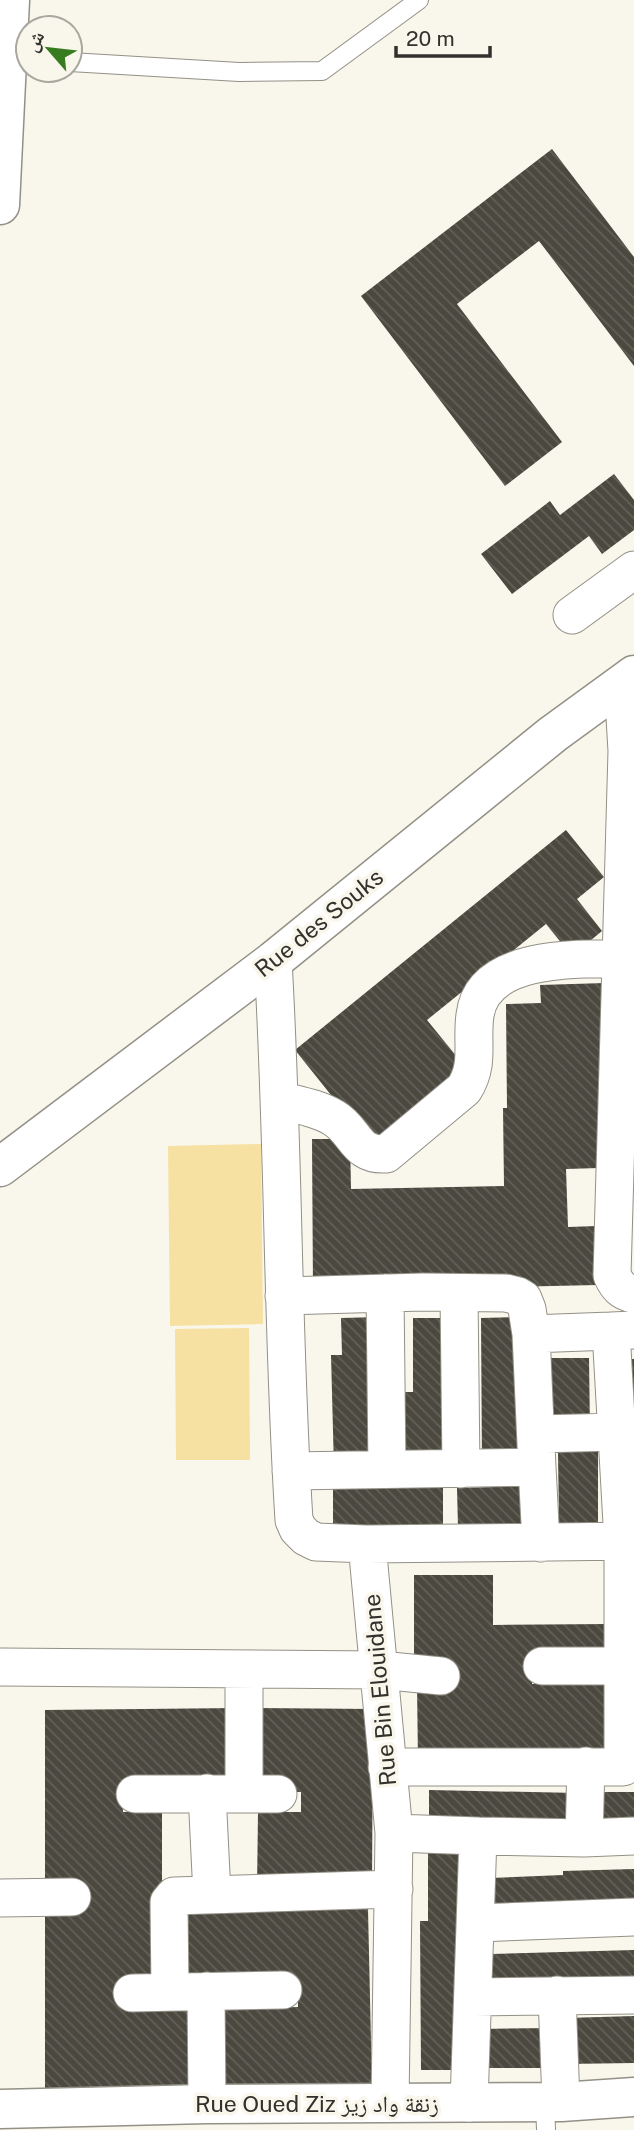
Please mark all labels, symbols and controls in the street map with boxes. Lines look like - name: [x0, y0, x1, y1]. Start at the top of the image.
- north arrow: [14, 14, 84, 84]
- scale bar: [396, 14, 490, 58]
- text: 20 m: [406, 26, 455, 51]
- text: ش: [20, 27, 49, 56]
- street label: Rue des Souks: [249, 863, 388, 982]
- street label: Rue Bin Elouidane: [358, 1593, 401, 1787]
- street label: Rue Oued Ziz زنقة واد زيز: [195, 2090, 439, 2117]

